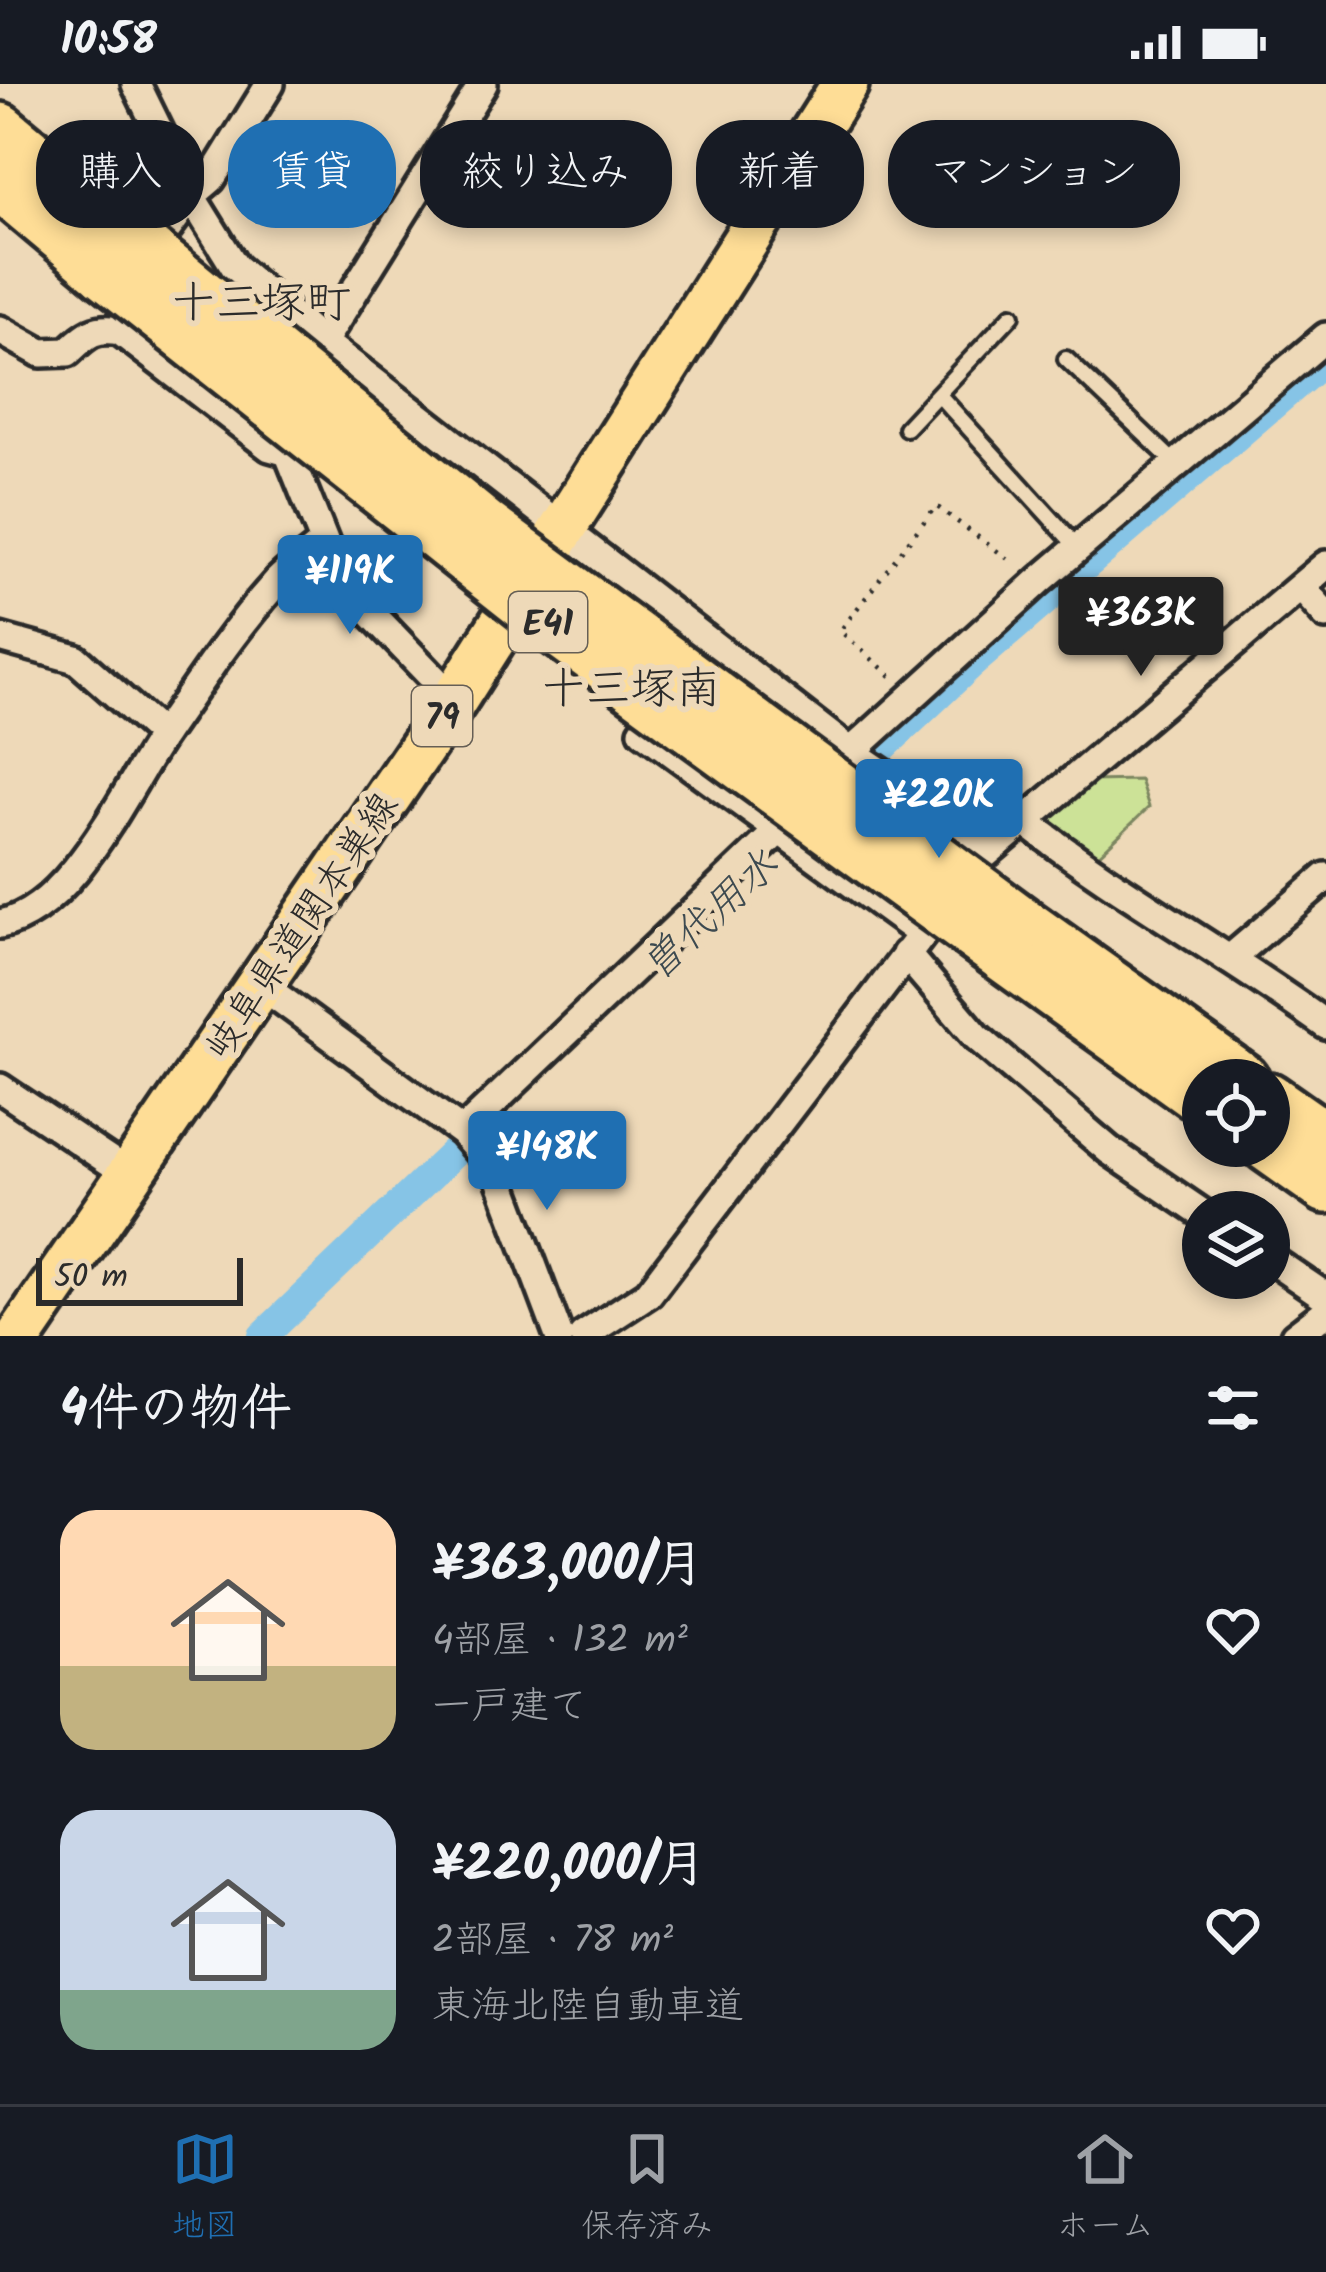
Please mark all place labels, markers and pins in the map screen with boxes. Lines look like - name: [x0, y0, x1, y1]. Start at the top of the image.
- pin: ¥119K: [266, 535, 434, 637]
- pin: ¥363K: [1057, 577, 1225, 679]
- pin: ¥220K: [855, 759, 1023, 861]
- pin: ¥148K: [463, 1111, 631, 1213]

